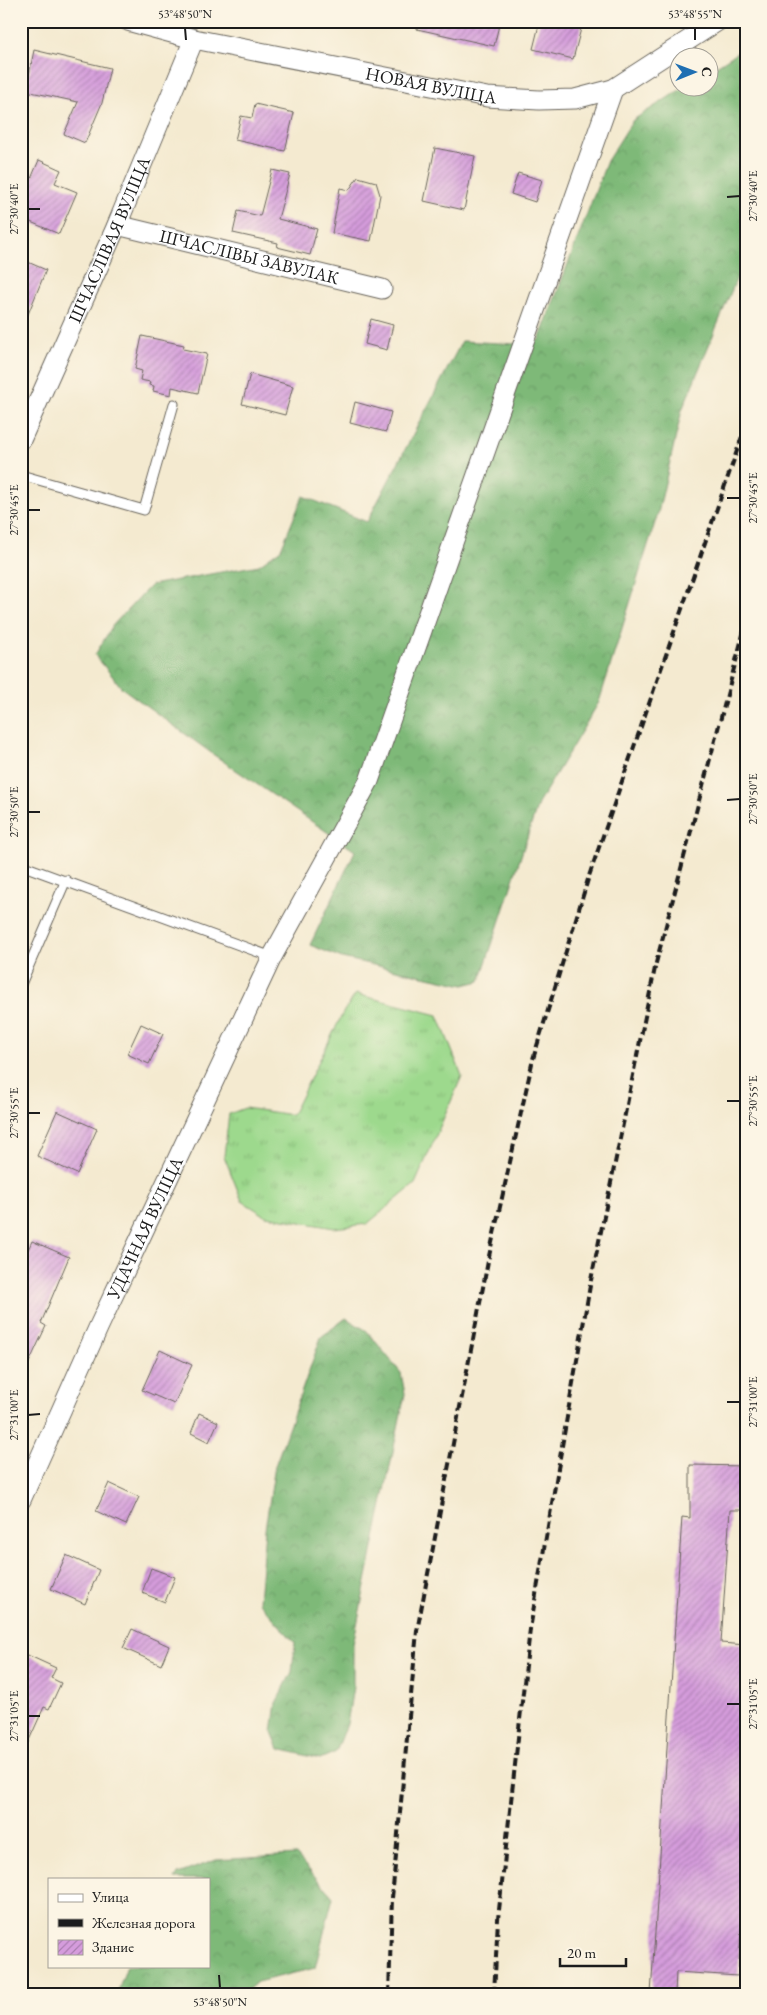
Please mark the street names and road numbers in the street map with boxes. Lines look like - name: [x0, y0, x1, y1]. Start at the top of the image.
- street label: НОВАЯ ВУЛІЦА: [364, 61, 498, 109]
- street label: ШЧАСЛІВАЯ ВУЛІЦА: [63, 152, 155, 326]
- street label: ШЧАСЛІВЫ ЗАВУЛАК: [157, 224, 341, 289]
- street label: УДАЧНАЯ ВУЛІЦА: [101, 1152, 188, 1303]

